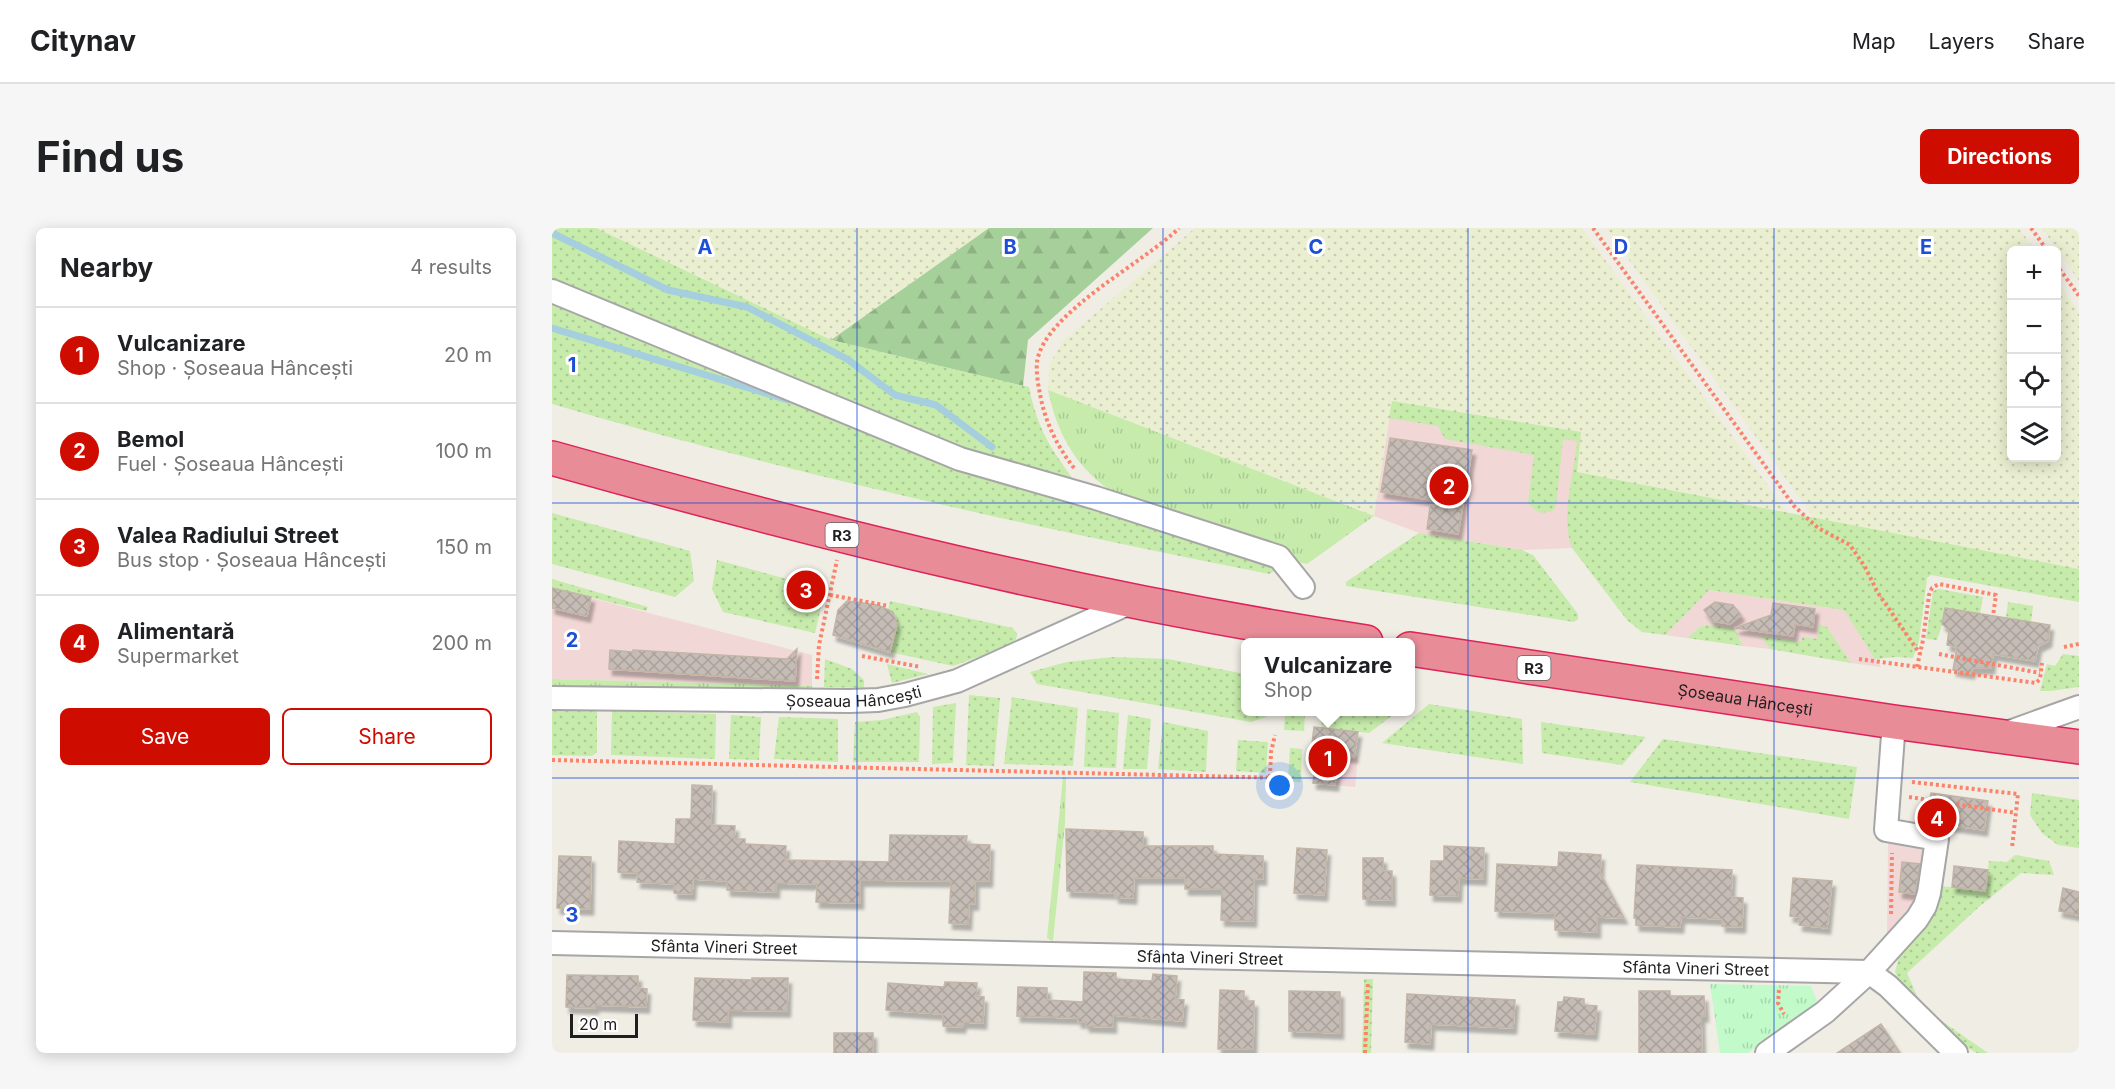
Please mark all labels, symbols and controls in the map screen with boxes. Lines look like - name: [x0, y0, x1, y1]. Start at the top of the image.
- text: Citynav: [30, 24, 136, 58]
- text: Map: [1852, 29, 1896, 54]
- text: Layers: [1929, 29, 1995, 54]
- text: Share: [2028, 29, 2085, 54]
- button: Directions: [1920, 129, 2079, 184]
- text: Find us: [36, 131, 184, 182]
- text: A: [698, 235, 713, 259]
- text: B: [1003, 235, 1017, 259]
- text: C: [1309, 235, 1323, 259]
- text: D: [1614, 235, 1628, 259]
- text: E: [1920, 235, 1932, 259]
- map controls: [2007, 246, 2061, 462]
- button: +: [2007, 246, 2061, 300]
- text: Nearby: [60, 252, 153, 283]
- text: 4 results: [410, 255, 492, 279]
- button: −: [2007, 300, 2061, 354]
- text: Vulcanizare: [117, 330, 246, 356]
- text: 1: [75, 343, 84, 367]
- text: 20 m: [444, 343, 492, 367]
- text: 1: [568, 353, 576, 377]
- button: locate: [2007, 354, 2061, 408]
- text: Shop · Șoseaua Hâncești: [117, 356, 353, 380]
- button: layers: [2007, 408, 2061, 462]
- text: Bemol: [117, 426, 184, 452]
- text: 2: [73, 439, 86, 463]
- text: 100 m: [435, 439, 492, 463]
- text: Fuel · Șoseaua Hâncești: [117, 452, 344, 476]
- pin: 2: [1430, 464, 1468, 508]
- text: Valea Radiului Street: [117, 522, 339, 548]
- road number: R3: [826, 523, 858, 547]
- text: 3: [73, 535, 86, 559]
- text: 150 m: [436, 535, 492, 559]
- text: Bus stop · Șoseaua Hâncești: [117, 548, 386, 572]
- pin: 3: [786, 568, 826, 613]
- text: Alimentară: [117, 618, 235, 644]
- text: 2: [566, 628, 578, 652]
- text: 4: [73, 631, 86, 655]
- text: 200 m: [431, 631, 492, 655]
- popup: [1241, 638, 1415, 716]
- text: Supermarket: [117, 644, 239, 668]
- text: Vulcanizare: [1264, 652, 1392, 678]
- road number: R3: [1518, 656, 1550, 680]
- text: Shop: [1264, 678, 1313, 702]
- street label: Șoseaua Hâncești: [1676, 680, 1814, 720]
- street label: Șoseaua Hâncești: [786, 681, 924, 711]
- button: Save: [60, 708, 270, 765]
- button: Share: [282, 708, 492, 765]
- pin: 1: [1308, 736, 1348, 780]
- your location: [1265, 771, 1294, 800]
- pin: 4: [1918, 796, 1956, 840]
- text: 3: [566, 903, 578, 927]
- street label: Sfânta Vineri Street: [650, 935, 798, 958]
- street label: Sfânta Vineri Street: [1136, 946, 1283, 969]
- street label: Sfânta Vineri Street: [1622, 957, 1769, 980]
- scale bar: [570, 1011, 638, 1038]
- text: 20 m: [579, 1014, 617, 1034]

